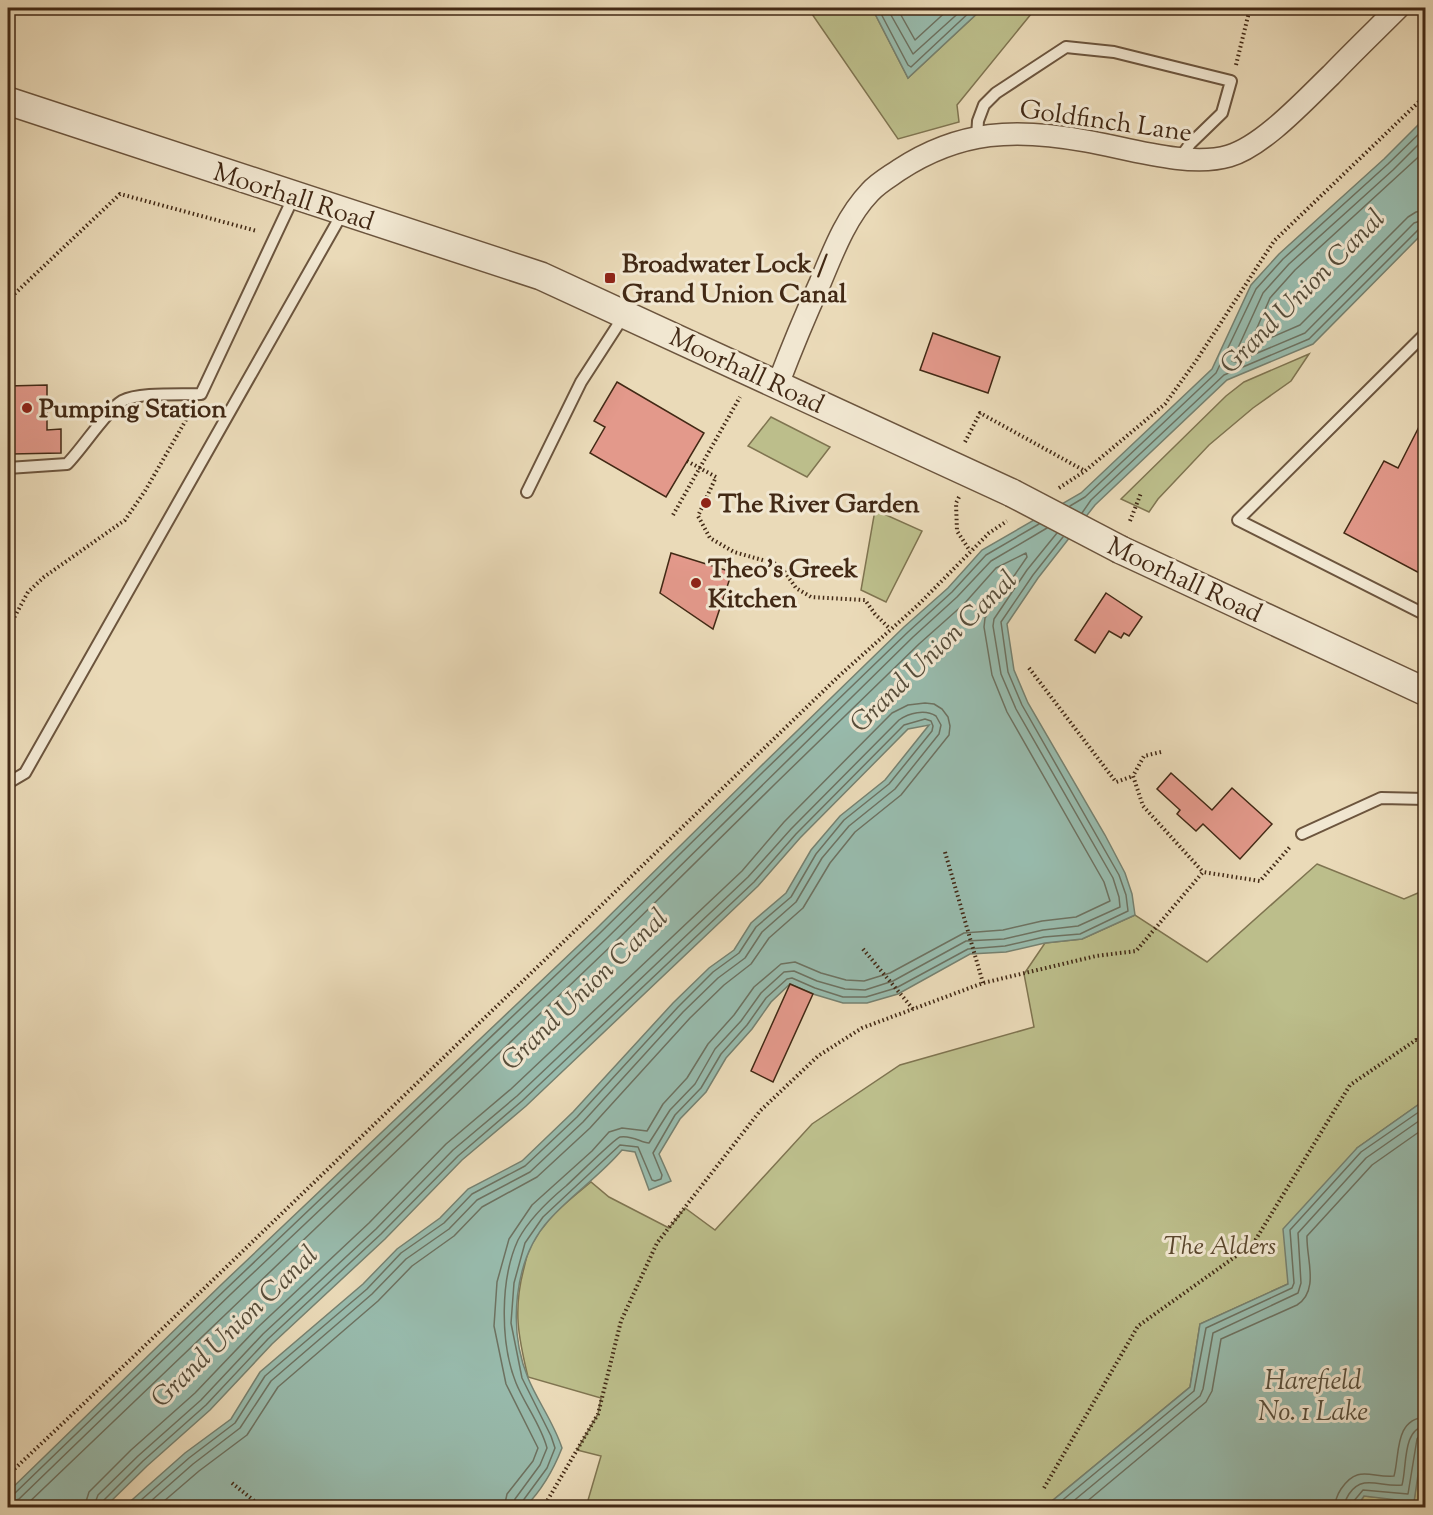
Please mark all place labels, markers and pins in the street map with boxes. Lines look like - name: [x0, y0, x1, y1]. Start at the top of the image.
- place label: Broadwater Lock / Grand Union Canal: [622, 247, 847, 314]
- marker: Broadwater Lock / Grand Union Canal: [603, 271, 617, 285]
- place label: Pumping Station: [39, 392, 227, 429]
- marker: Pumping Station: [20, 401, 34, 415]
- place label: The River Garden: [718, 487, 920, 524]
- marker: The River Garden: [699, 496, 713, 510]
- place label: Theo's Greek Kitchen: [708, 552, 859, 619]
- marker: Theo's Greek Kitchen: [689, 576, 703, 590]

